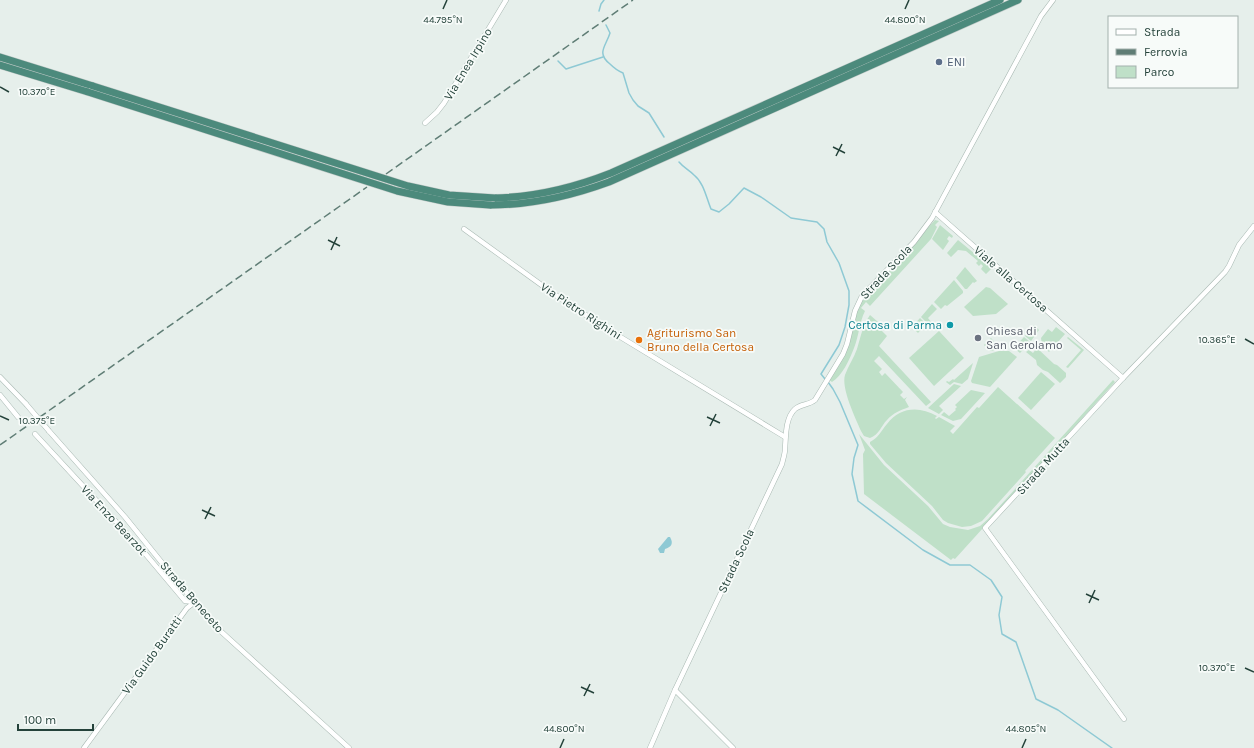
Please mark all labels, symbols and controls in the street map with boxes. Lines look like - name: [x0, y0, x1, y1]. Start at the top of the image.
- text: 44.795°N: [423, 14, 463, 26]
- text: 44.800°N: [884, 14, 926, 26]
- legend: [1108, 16, 1238, 88]
- street label: Via Enea Irpino: [441, 25, 495, 103]
- text: Strada: [1144, 25, 1180, 39]
- text: Ferrovia: [1144, 45, 1188, 59]
- place label: ENI: [947, 55, 965, 69]
- marker: ENI: [934, 57, 944, 67]
- text: Parco: [1144, 65, 1174, 79]
- text: 10.370°E: [19, 86, 55, 98]
- street label: Strada Scola: [857, 242, 915, 302]
- street label: Viale alla Certosa: [971, 243, 1051, 315]
- street label: Via Pietro Righini: [538, 280, 624, 342]
- place label: Certosa di Parma: [848, 318, 942, 332]
- marker: Certosa di Parma: [945, 320, 955, 330]
- place label: Chiesa di San Gerolamo: [986, 324, 1063, 352]
- place label: Agriturismo San Bruno della Certosa: [647, 326, 754, 354]
- marker: Chiesa di San Gerolamo: [973, 333, 983, 343]
- text: 10.365°E: [1198, 334, 1236, 346]
- marker: Agriturismo San Bruno della Certosa: [634, 335, 644, 345]
- text: 10.375°E: [19, 415, 55, 427]
- street label: Strada Mutta: [1014, 434, 1072, 498]
- street label: Via Enzo Bearzot: [78, 482, 150, 558]
- street label: Strada Scola: [715, 527, 757, 595]
- street label: Strada Beneceto: [157, 559, 227, 635]
- street label: Via Guido Buratti: [119, 613, 185, 697]
- text: 10.370°E: [1199, 662, 1235, 674]
- scale bar: [18, 706, 93, 732]
- text: 100 m: [24, 713, 56, 727]
- text: 44.800°N: [543, 723, 585, 735]
- text: 44.805°N: [1006, 723, 1046, 735]

